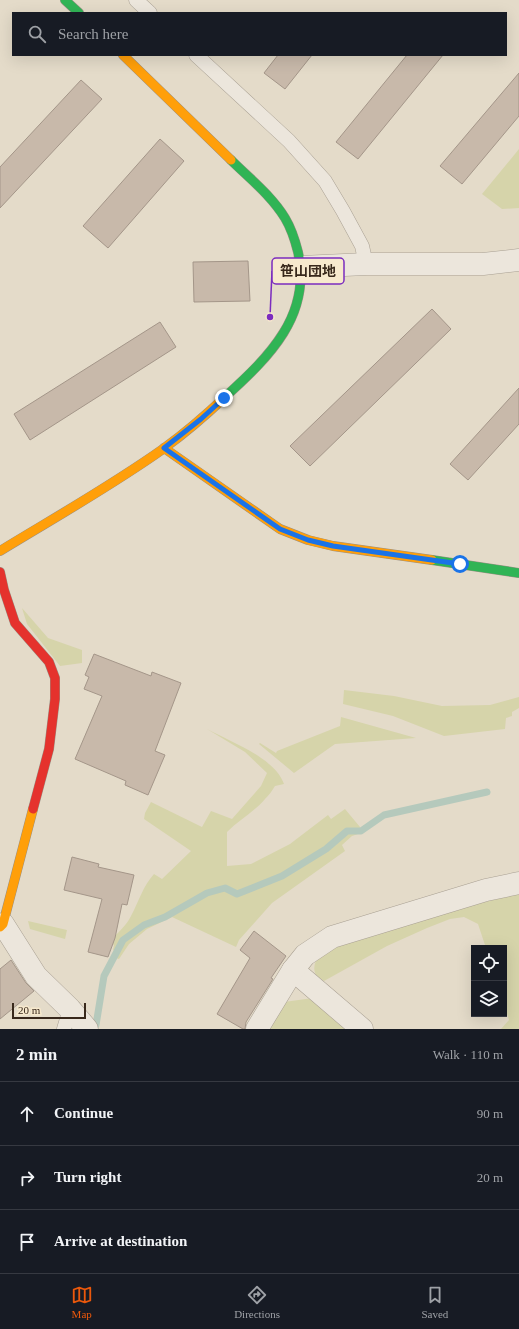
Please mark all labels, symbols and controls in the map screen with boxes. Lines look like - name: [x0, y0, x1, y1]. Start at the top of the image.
- search box: [12, 12, 507, 56]
- icon: search: [26, 23, 48, 45]
- text: Search here: [58, 26, 128, 42]
- callout: 笹山団地: [272, 258, 344, 284]
- text: 笹山団地: [280, 263, 336, 279]
- route end: [215, 389, 233, 407]
- route start: [451, 555, 469, 573]
- map controls: [471, 945, 507, 1017]
- button: locate: [471, 945, 507, 981]
- button: layers: [471, 981, 507, 1017]
- scale bar: [12, 1001, 86, 1020]
- text: 20 m: [18, 1004, 40, 1016]
- text: 2 min: [16, 1045, 57, 1064]
- text: Walk · 110 m: [433, 1047, 503, 1062]
- icon: ahead: [16, 1103, 38, 1125]
- text: Continue: [54, 1105, 113, 1121]
- text: 90 m: [477, 1106, 503, 1121]
- icon: right: [16, 1167, 38, 1189]
- text: Turn right: [54, 1169, 121, 1185]
- text: 20 m: [477, 1170, 503, 1185]
- icon: arrive: [16, 1231, 38, 1253]
- text: Arrive at destination: [54, 1233, 187, 1249]
- tab: Map: [71, 1284, 93, 1320]
- tab: Directions: [234, 1284, 280, 1320]
- tab: Saved: [421, 1284, 448, 1320]

